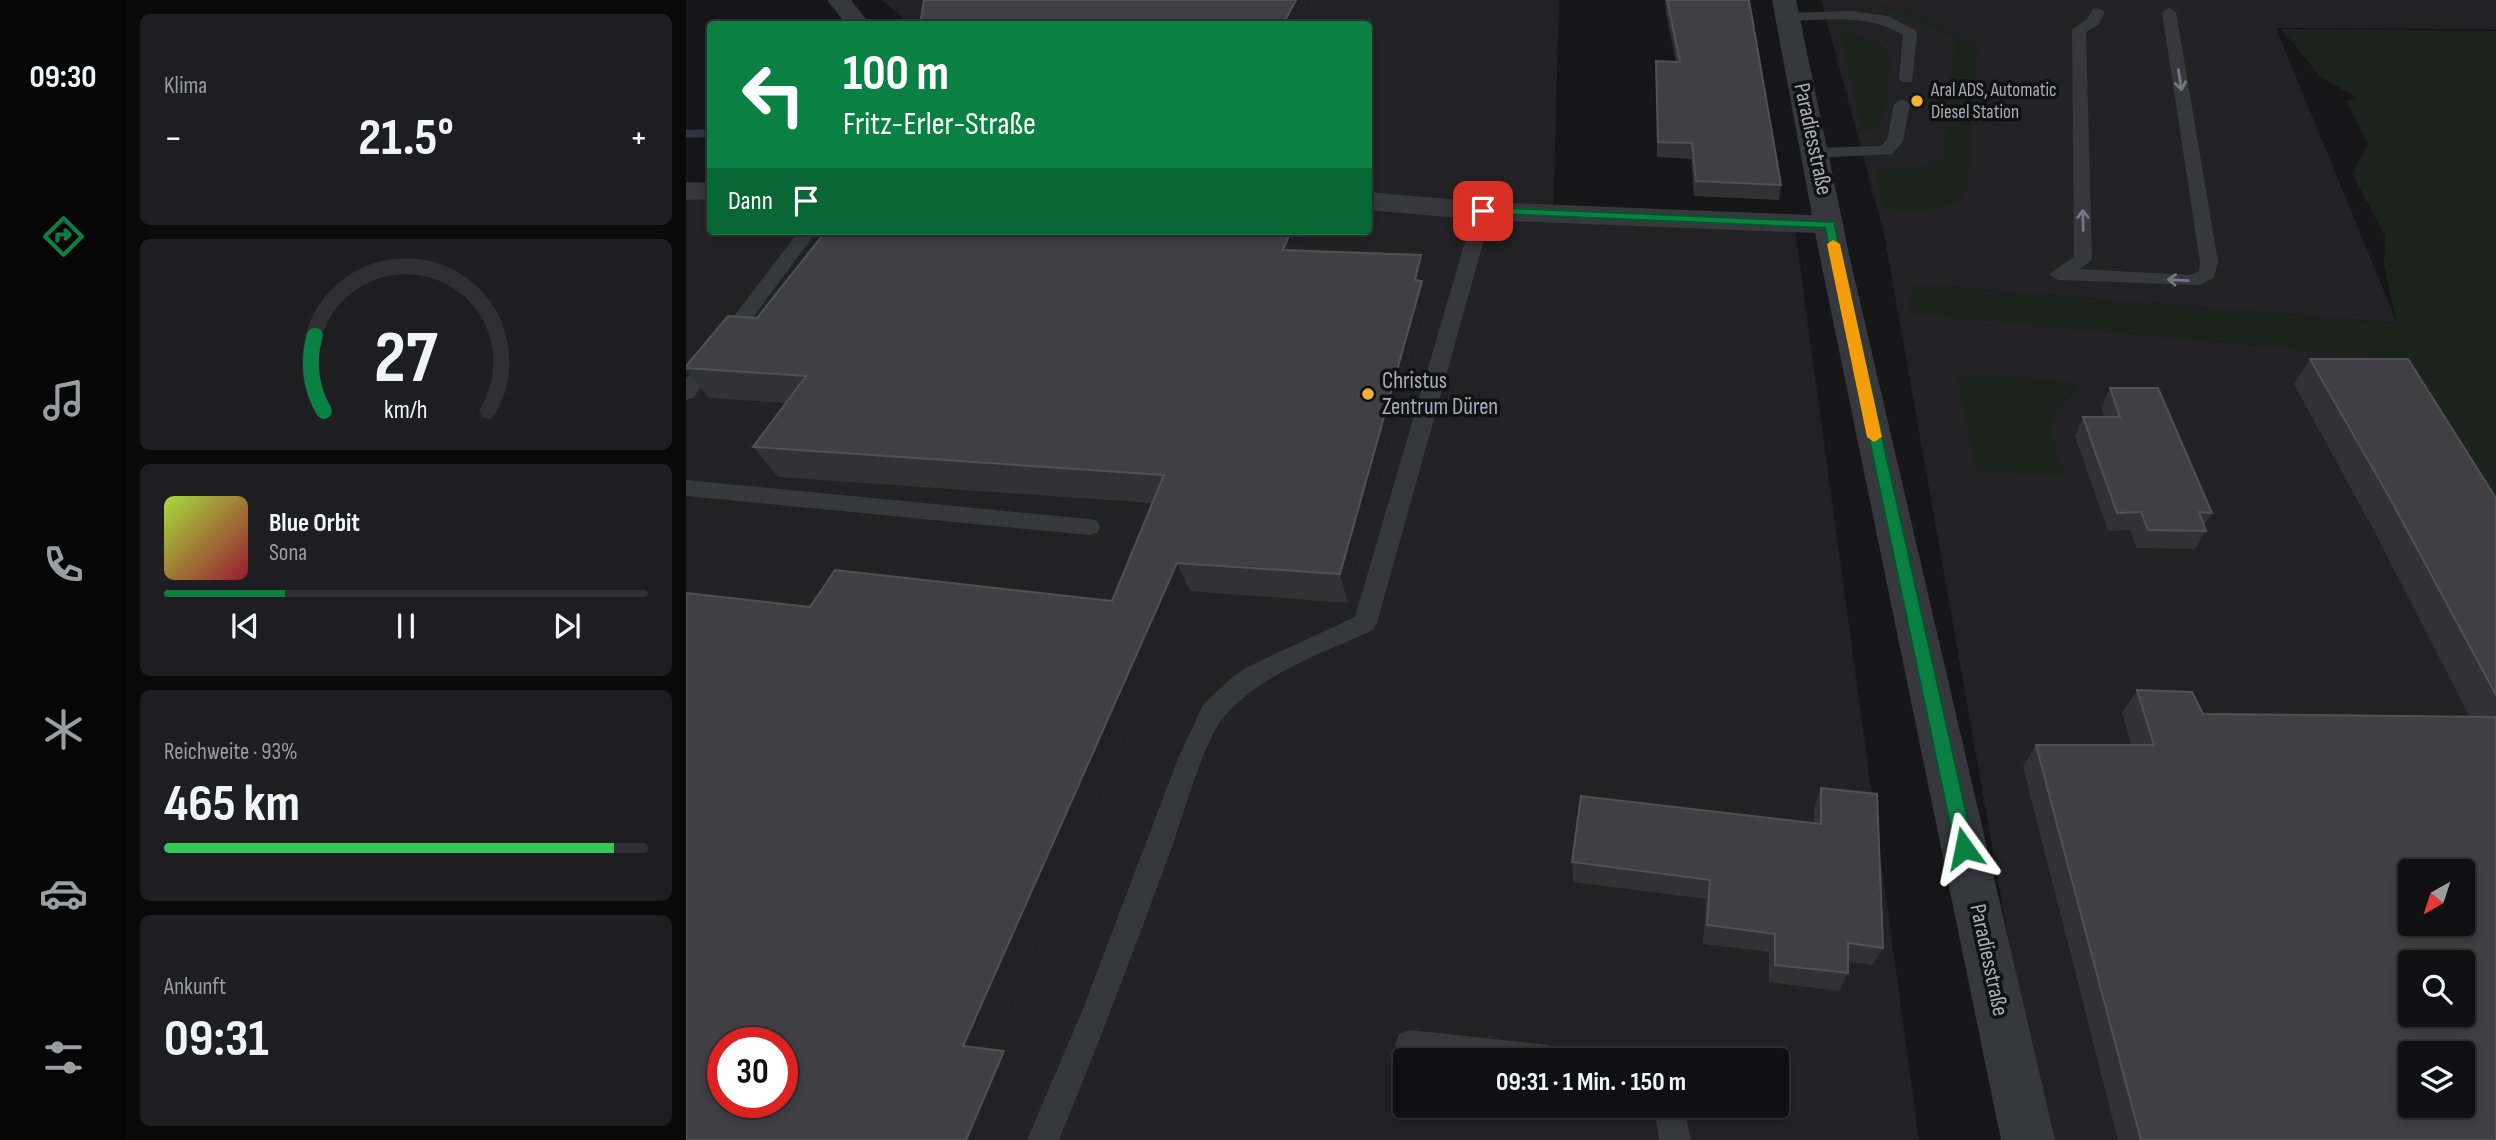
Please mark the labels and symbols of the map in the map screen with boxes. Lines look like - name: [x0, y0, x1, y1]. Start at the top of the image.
- one-way arrow: [2174, 68, 2187, 91]
- place label: Aral ADS, Automatic Diesel Station: [1930, 79, 2057, 124]
- street label: Paradiesstraße: [1787, 80, 1839, 198]
- marker: Aral ADS, Automatic Diesel Station: [1909, 93, 1925, 109]
- pin: [1453, 181, 1513, 241]
- one-way arrow: [2076, 209, 2089, 232]
- one-way arrow: [2167, 273, 2190, 286]
- place label: Christus Zentrum Düren: [1382, 367, 1498, 421]
- marker: Christus Zentrum Düren: [1360, 386, 1376, 402]
- position arrow: [1927, 811, 2001, 885]
- north arrow: [2398, 859, 2474, 936]
- street label: Paradiesstraße: [1963, 901, 2015, 1019]
- speed limit sign: 30: [707, 1027, 798, 1118]

